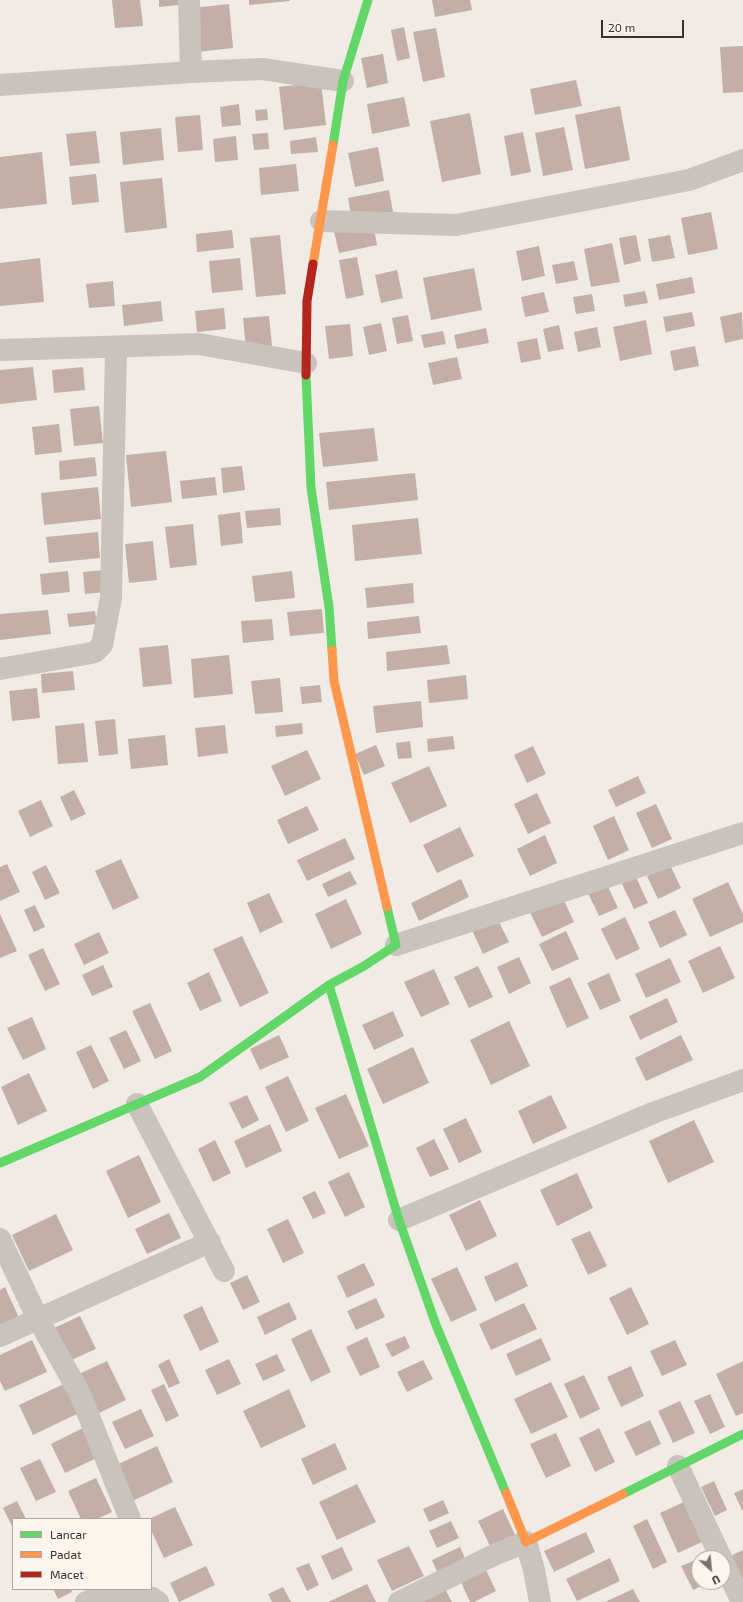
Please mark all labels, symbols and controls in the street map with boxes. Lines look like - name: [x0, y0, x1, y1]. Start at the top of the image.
- scale bar: [603, 12, 686, 38]
- text: 20 m: [608, 20, 635, 34]
- legend: [12, 1518, 152, 1590]
- text: Lancar: [50, 1527, 87, 1541]
- text: Padat: [50, 1547, 82, 1561]
- north arrow: [691, 1550, 731, 1590]
- text: Macet: [50, 1567, 84, 1581]
- text: U: [710, 1573, 723, 1588]

